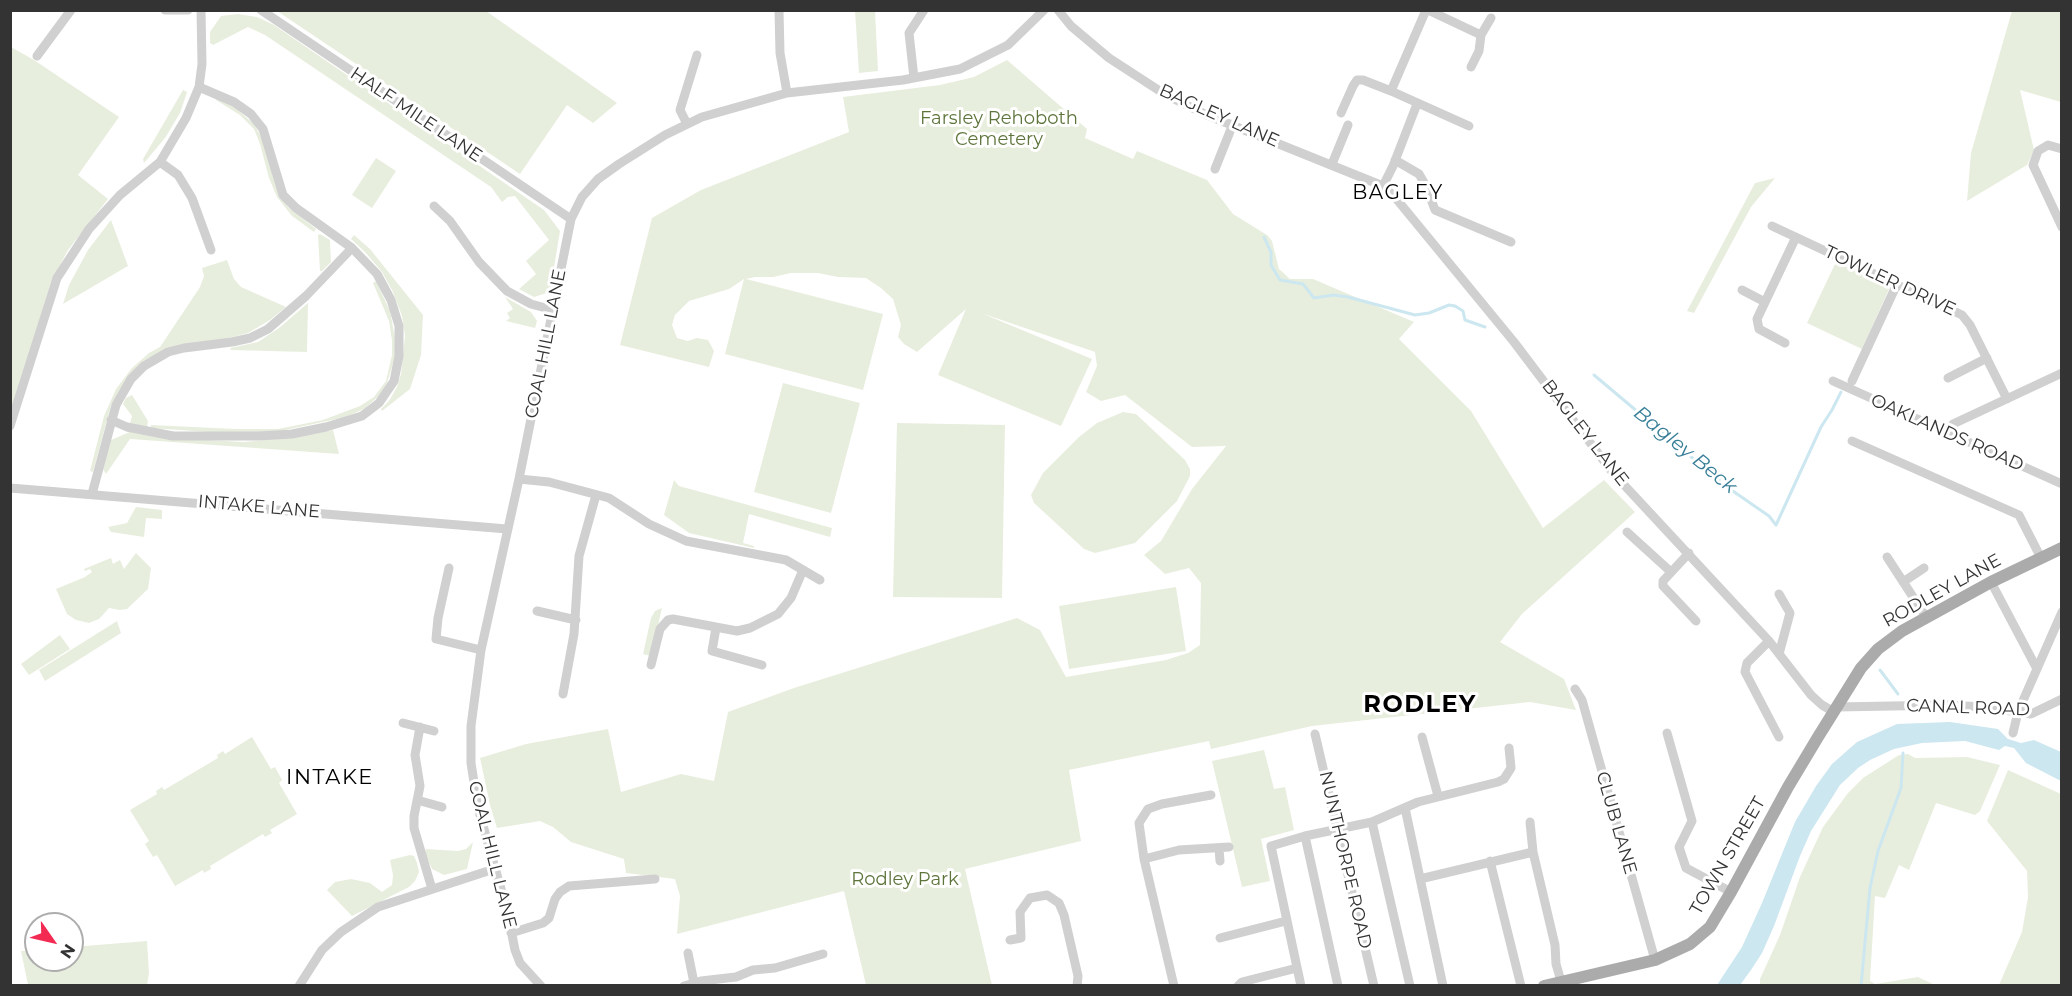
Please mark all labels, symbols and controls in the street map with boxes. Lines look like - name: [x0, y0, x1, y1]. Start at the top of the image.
- street label: HALF MILE LANE: [346, 63, 486, 167]
- street label: BAGLEY LANE: [1156, 80, 1282, 152]
- park label: Farsley Rehoboth Cemetery: [920, 108, 1078, 150]
- district label: BAGLEY: [1352, 181, 1444, 205]
- street label: TOWLER DRIVE: [1821, 241, 1959, 321]
- street label: COAL HILL LANE: [521, 268, 571, 420]
- street label: BAGLEY LANE: [1537, 376, 1633, 490]
- street label: OAKLANDS ROAD: [1867, 390, 2027, 476]
- water label: Bagley Beck: [1629, 401, 1741, 499]
- street label: INTAKE LANE: [197, 491, 321, 523]
- street label: RODLEY LANE: [1879, 550, 2005, 632]
- district label: RODLEY: [1363, 691, 1477, 719]
- street label: CANAL ROAD: [1906, 695, 2030, 721]
- district label: INTAKE: [286, 765, 374, 791]
- street label: NUNTHORPE ROAD: [1314, 769, 1376, 951]
- street label: CLUB LANE: [1591, 769, 1641, 877]
- street label: COAL HILL LANE: [463, 779, 521, 931]
- street label: TOWN STREET: [1685, 793, 1771, 919]
- park label: Rodley Park: [851, 869, 959, 891]
- north arrow: [24, 912, 84, 972]
- text: N: [56, 941, 79, 962]

